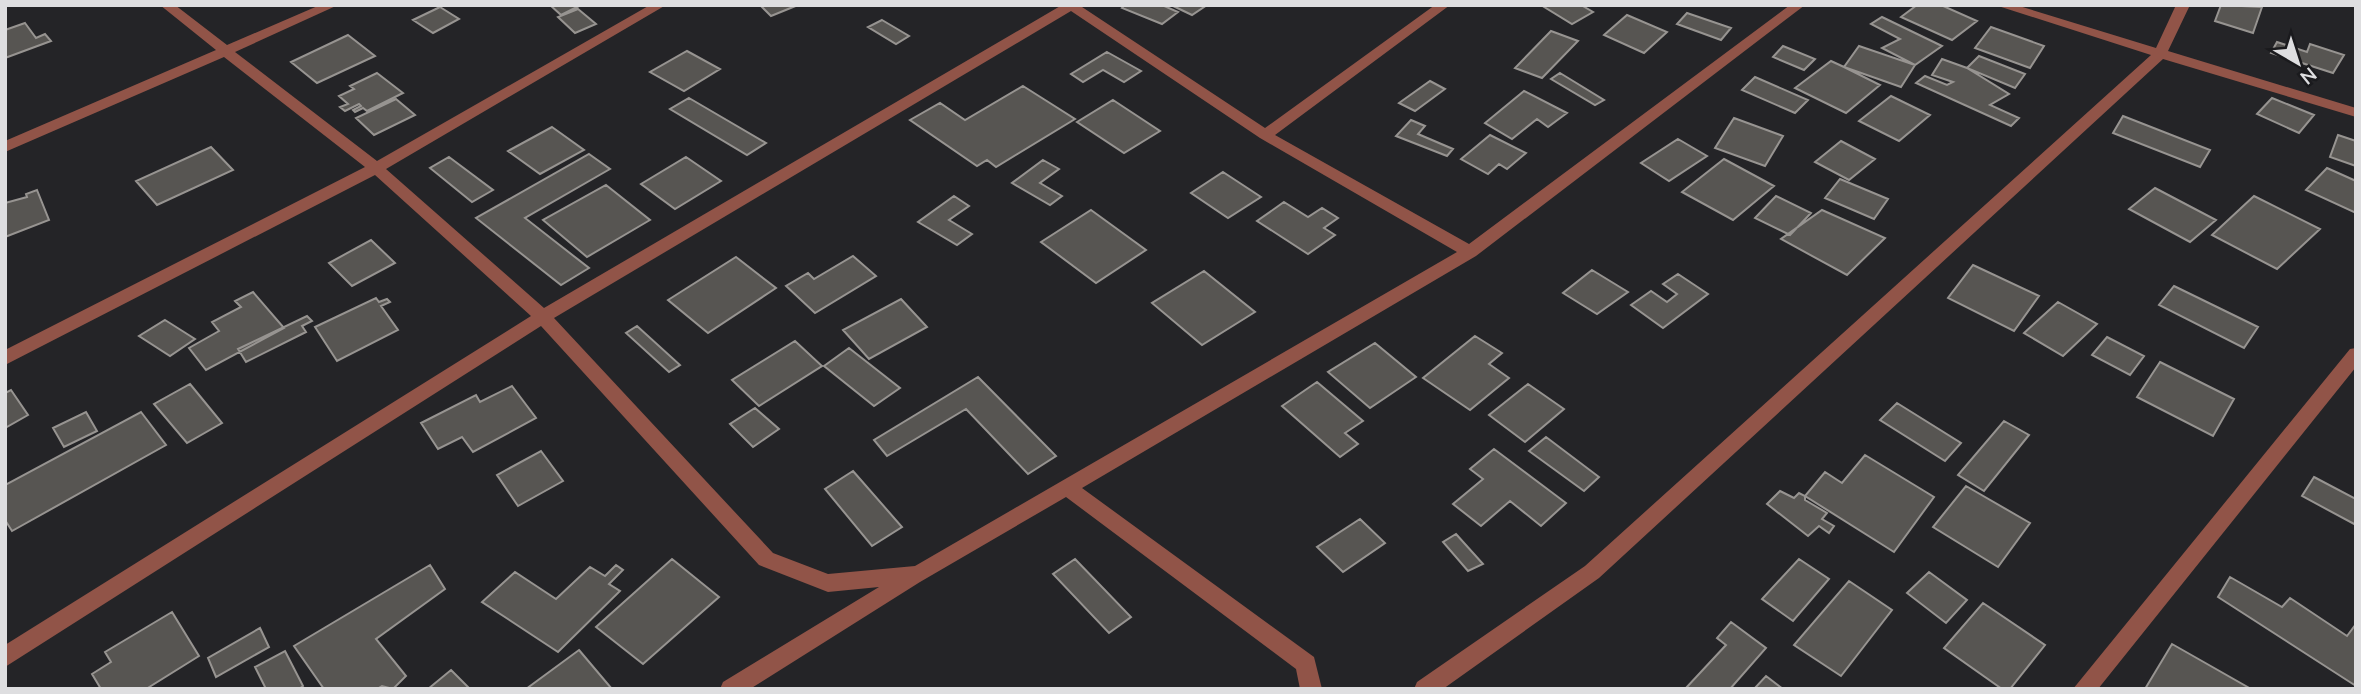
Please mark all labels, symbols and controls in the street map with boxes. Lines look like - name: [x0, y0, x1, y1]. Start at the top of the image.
- north arrow: [2263, 28, 2333, 98]
- text: N: [2294, 61, 2322, 90]

